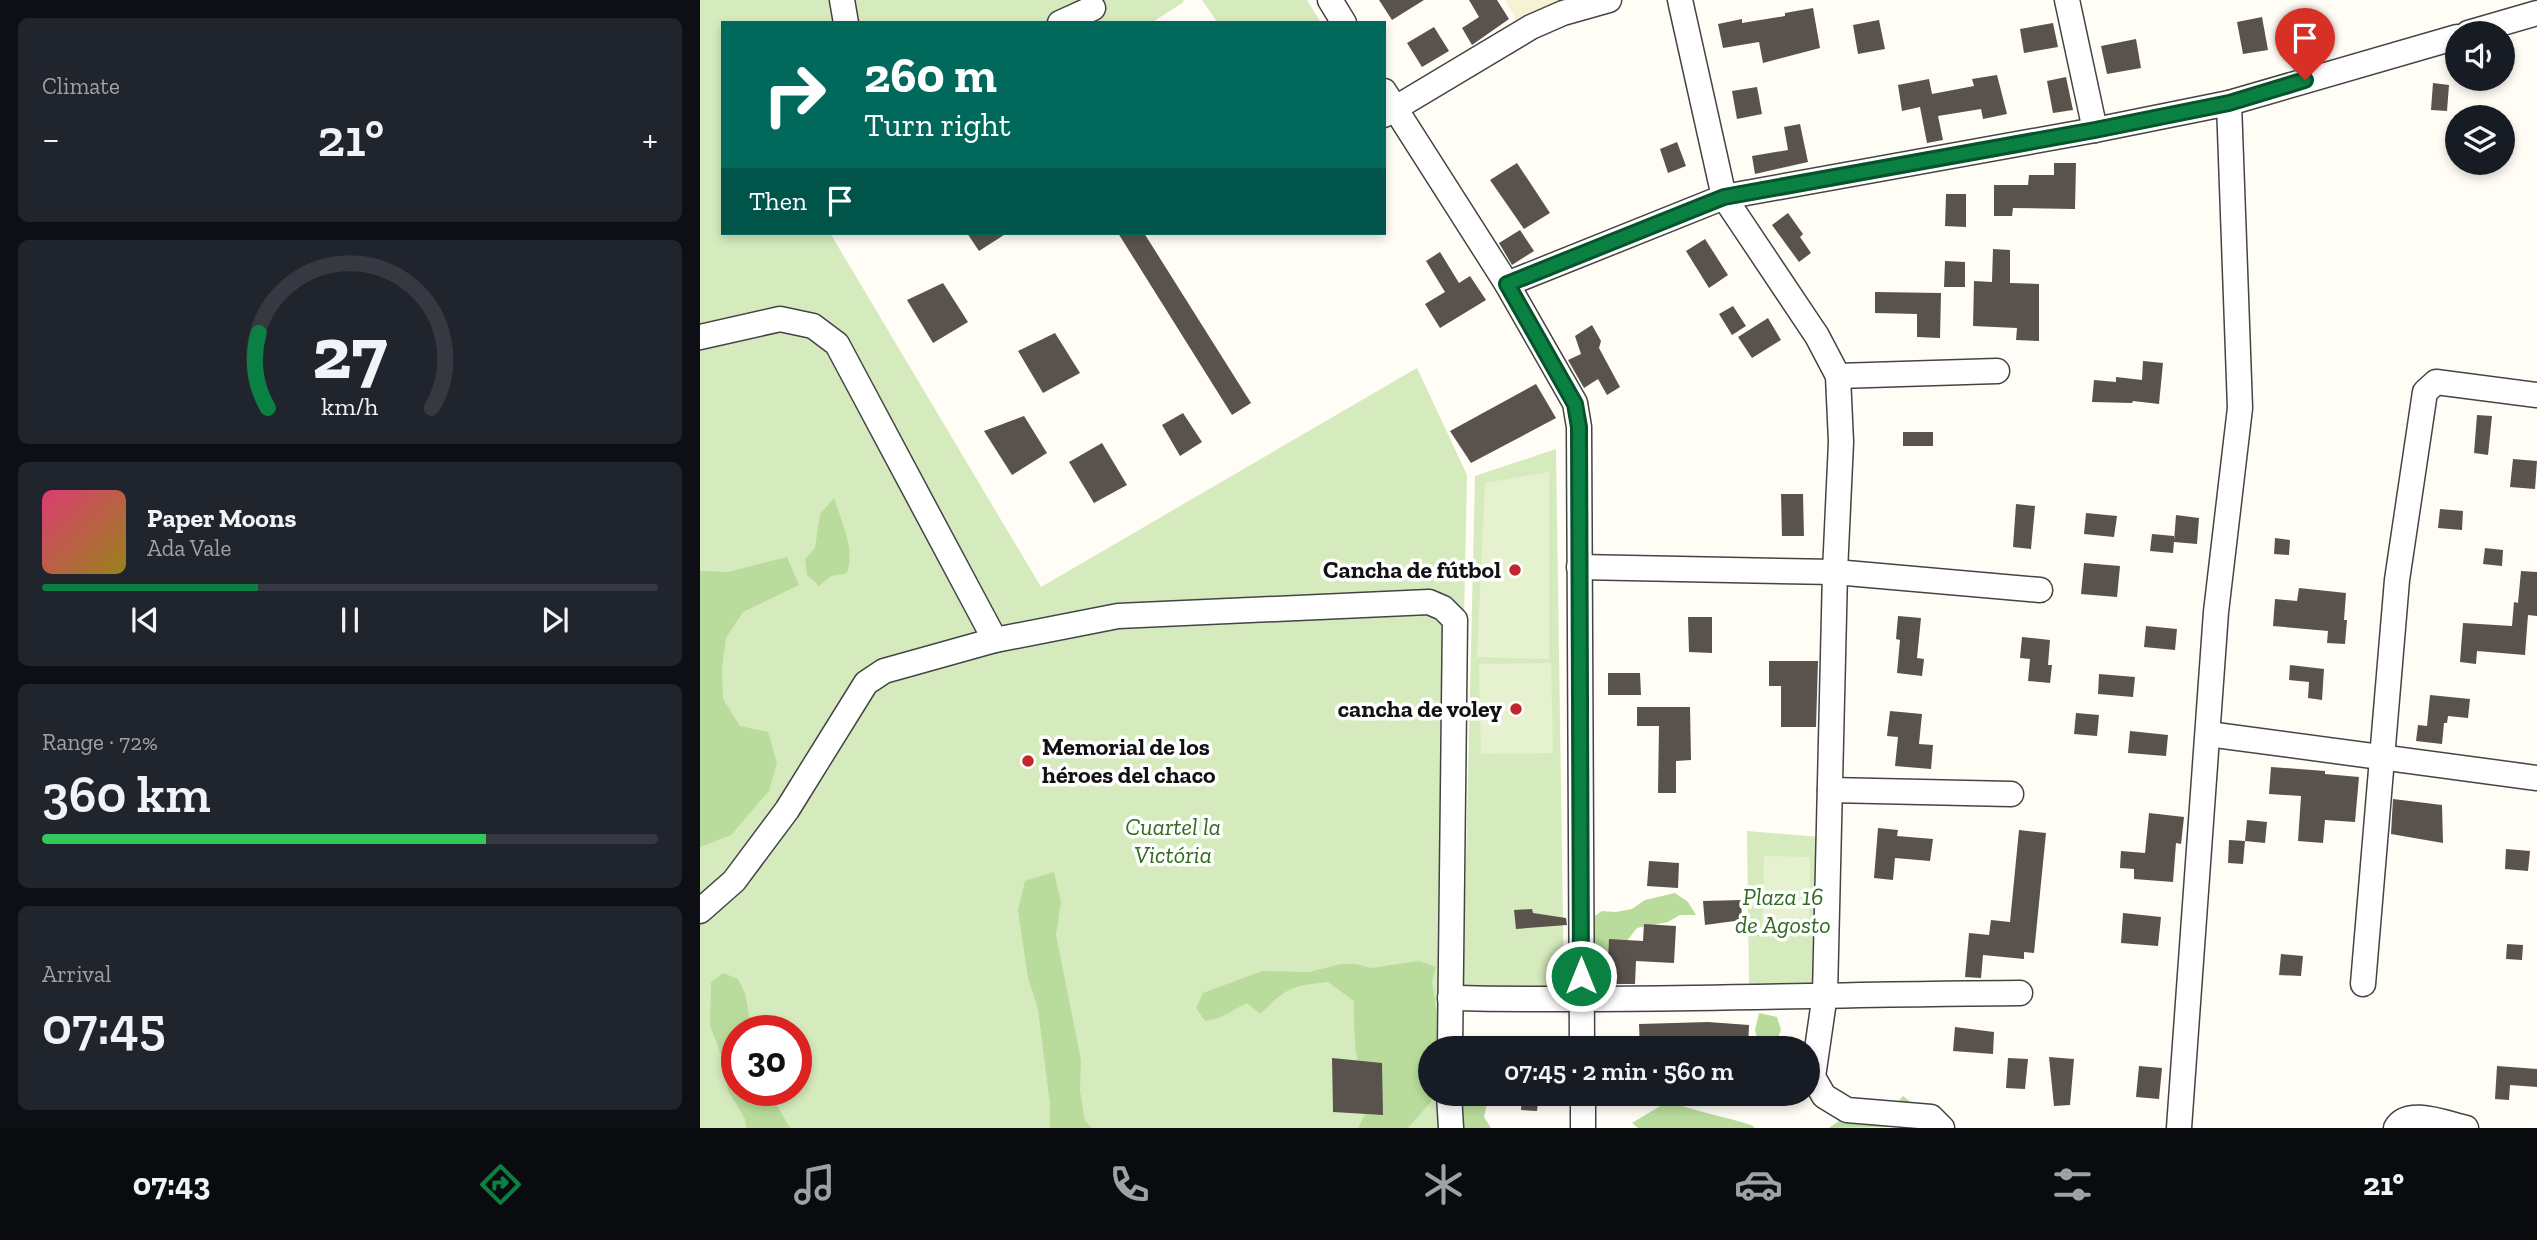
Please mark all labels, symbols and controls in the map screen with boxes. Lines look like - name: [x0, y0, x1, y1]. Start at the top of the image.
- pin: [2275, 8, 2335, 80]
- icon: arrive: [2286, 19, 2324, 57]
- map controls: [2445, 21, 2515, 175]
- button: sound: [2445, 21, 2515, 91]
- text: 260 m: [864, 46, 997, 105]
- icon: right: [749, 49, 840, 140]
- text: Climate: [42, 72, 120, 100]
- button: layers: [2445, 105, 2515, 175]
- text: Turn right: [864, 106, 1011, 144]
- text: 21°: [318, 107, 384, 169]
- text: −: [42, 116, 60, 162]
- text: +: [642, 116, 658, 162]
- icon: arrive: [821, 182, 859, 220]
- text: Then: [749, 185, 807, 217]
- text: 27: [312, 309, 388, 397]
- text: km/h: [321, 391, 379, 421]
- text: Paper Moons: [147, 502, 296, 534]
- text: Ada Vale: [147, 534, 231, 562]
- place label: Cancha de fútbol: [1323, 555, 1501, 584]
- marker: Cancha de fútbol: [1507, 562, 1523, 578]
- icon: previous: [126, 601, 164, 639]
- icon: pause: [331, 601, 369, 639]
- icon: next: [536, 601, 574, 639]
- place label: cancha de voley: [1338, 694, 1502, 723]
- marker: cancha de voley: [1508, 701, 1524, 717]
- text: Range · 72%: [42, 728, 158, 756]
- place label: Memorial de los héroes del chaco: [1042, 732, 1216, 789]
- marker: Memorial de los héroes del chaco: [1020, 753, 1036, 769]
- text: 360 km: [42, 763, 210, 825]
- park label: Cuartel la Victória: [1125, 812, 1221, 869]
- park label: Plaza 16 de Agosto: [1735, 882, 1831, 939]
- position arrow: [1544, 939, 1618, 1013]
- text: Arrival: [42, 960, 111, 988]
- text: 07:45: [42, 995, 166, 1057]
- speed limit sign: 30: [721, 1015, 812, 1106]
- text: 07:45 · 2 min · 560 m: [1504, 1055, 1734, 1087]
- icon: directions: [476, 1160, 525, 1209]
- icon: music: [790, 1160, 839, 1209]
- icon: phone: [1105, 1160, 1154, 1209]
- icon: climate: [1419, 1160, 1468, 1209]
- icon: car: [1734, 1160, 1783, 1209]
- icon: filters: [2048, 1160, 2097, 1209]
- text: 07:43: [133, 1165, 210, 1203]
- text: 21°: [2363, 1165, 2404, 1203]

